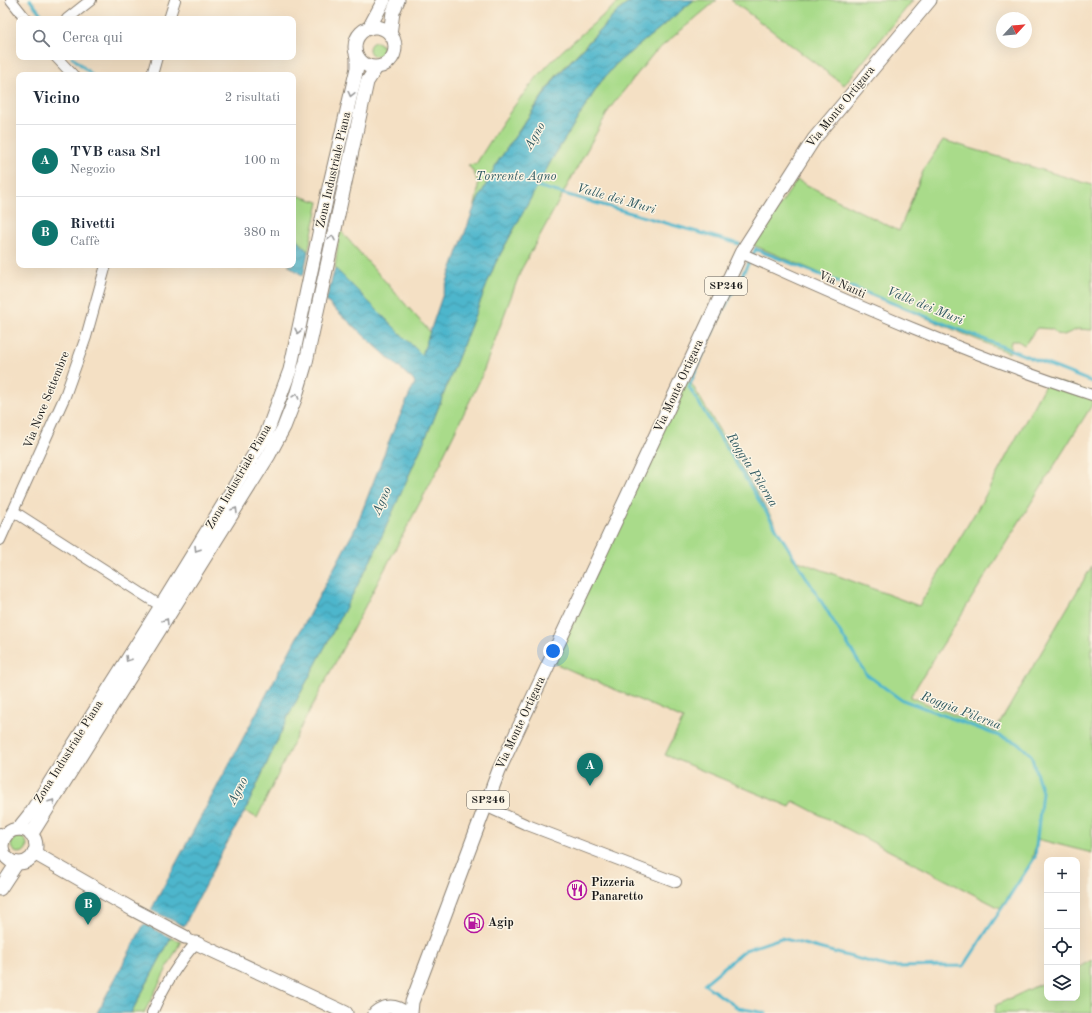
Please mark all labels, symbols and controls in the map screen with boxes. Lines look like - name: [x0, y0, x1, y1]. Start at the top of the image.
- north arrow: [996, 12, 1032, 48]
- search box: [16, 16, 296, 60]
- icon: search: [30, 27, 52, 49]
- text: Cerca qui: [62, 31, 123, 46]
- street label: Via Monte Ortigara: [805, 64, 877, 150]
- text: Vicino: [32, 90, 80, 107]
- one-way arrow: [347, 90, 356, 97]
- text: 2 risultati: [225, 91, 280, 104]
- street label: Zona Industriale Piana: [315, 111, 353, 229]
- water label: Agno: [522, 120, 548, 153]
- text: TVB casa Srl: [70, 145, 161, 160]
- text: A: [40, 154, 50, 167]
- text: 100 m: [243, 154, 280, 167]
- text: Negozio: [70, 163, 115, 176]
- water label: Torrente Agno: [475, 170, 557, 183]
- water label: Valle dei Muri: [575, 182, 658, 217]
- text: Rivetti: [70, 217, 115, 232]
- text: B: [40, 226, 50, 239]
- text: 380 m: [243, 226, 280, 239]
- text: Caffè: [70, 235, 100, 248]
- one-way arrow: [328, 235, 336, 241]
- street label: Via Nanti: [817, 269, 867, 301]
- road number: SP246: [705, 277, 747, 295]
- water label: Valle dei Muri: [885, 285, 966, 328]
- one-way arrow: [295, 328, 303, 335]
- street label: Via Monte Ortigara: [652, 338, 706, 434]
- street label: Via Nove Settembre: [22, 349, 72, 450]
- one-way arrow: [291, 393, 300, 400]
- street label: Zona Industriale Piana: [204, 423, 274, 531]
- water label: Roggia Pilerna: [724, 430, 780, 509]
- water label: Agno: [370, 485, 394, 518]
- one-way arrow: [230, 508, 237, 515]
- one-way arrow: [194, 545, 201, 552]
- one-way arrow: [162, 618, 169, 625]
- your location: [543, 641, 563, 661]
- one-way arrow: [125, 655, 132, 662]
- street label: Via Monte Ortigara: [494, 675, 548, 771]
- water label: Roggia Pilerna: [918, 689, 1003, 732]
- street label: Zona Industriale Piana: [32, 698, 106, 806]
- pin: A: [577, 753, 603, 786]
- water label: Agno: [225, 775, 251, 808]
- road number: SP246: [467, 791, 509, 809]
- one-way arrow: [47, 799, 54, 806]
- map controls: [1044, 857, 1080, 1001]
- button: +: [1044, 857, 1080, 893]
- place label: Pizzeria Panaretto: [591, 877, 643, 903]
- restaurant icon: Pizzeria Panaretto: [566, 879, 588, 901]
- pin: B: [75, 892, 101, 925]
- button: −: [1044, 893, 1080, 929]
- fuel station icon: Agip: [463, 912, 485, 934]
- place label: Agip: [488, 917, 514, 929]
- button: locate: [1044, 929, 1080, 965]
- button: layers: [1044, 965, 1080, 1001]

